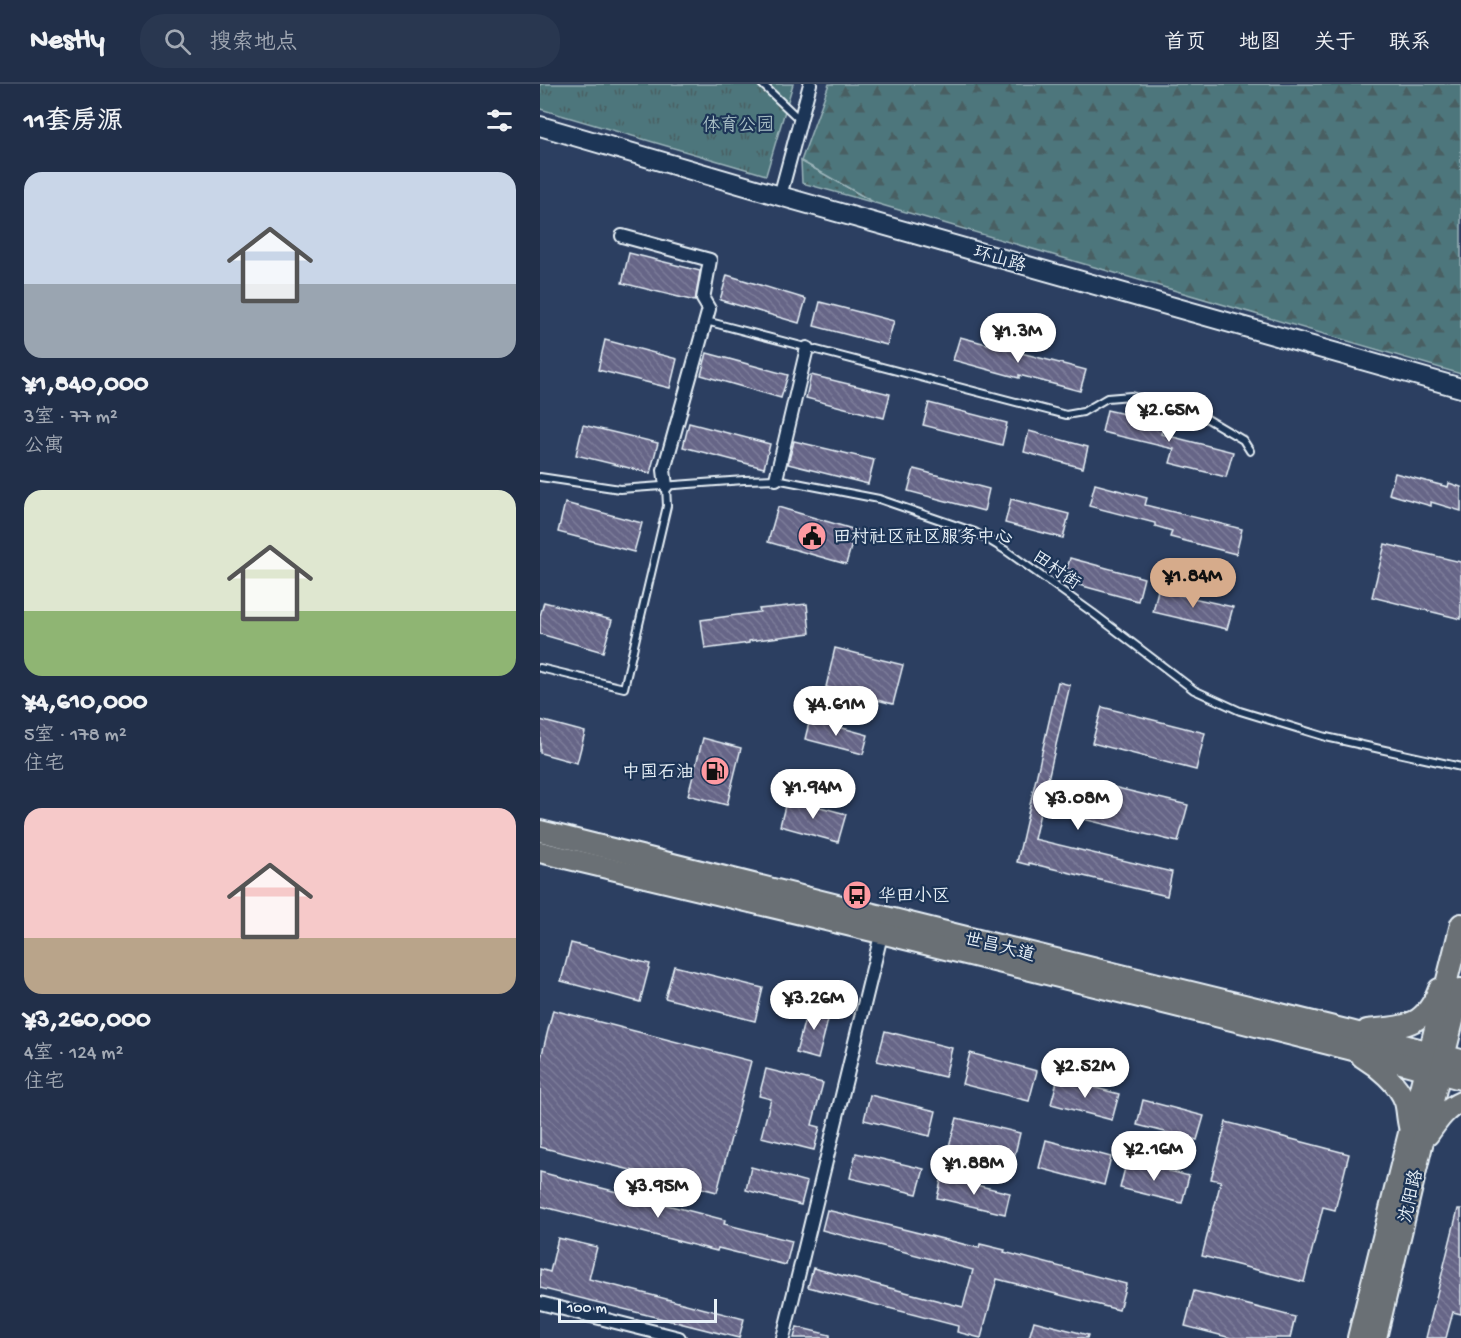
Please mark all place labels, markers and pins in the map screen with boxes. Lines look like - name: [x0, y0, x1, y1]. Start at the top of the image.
- pin: ¥1.3M: [976, 313, 1060, 364]
- pin: ¥2.65M: [1120, 392, 1218, 443]
- public building icon: 田村社区社区服务中心: [796, 520, 828, 552]
- place label: 田村社区社区服务中心: [833, 527, 1013, 549]
- pin: ¥1.84M: [1144, 558, 1242, 609]
- pin: ¥4.61M: [787, 686, 885, 737]
- fuel station icon: 中国石油: [699, 755, 731, 787]
- place label: 中国石油: [622, 762, 694, 784]
- pin: ¥1.94M: [764, 769, 862, 820]
- pin: ¥3.08M: [1029, 780, 1127, 831]
- bus stop icon: 华田小区: [841, 879, 873, 911]
- place label: 华田小区: [878, 886, 950, 908]
- pin: ¥3.26M: [765, 980, 863, 1031]
- pin: ¥2.52M: [1036, 1048, 1134, 1099]
- pin: ¥2.16M: [1105, 1131, 1203, 1182]
- pin: ¥1.88M: [925, 1145, 1023, 1196]
- pin: ¥3.95M: [609, 1168, 707, 1219]

